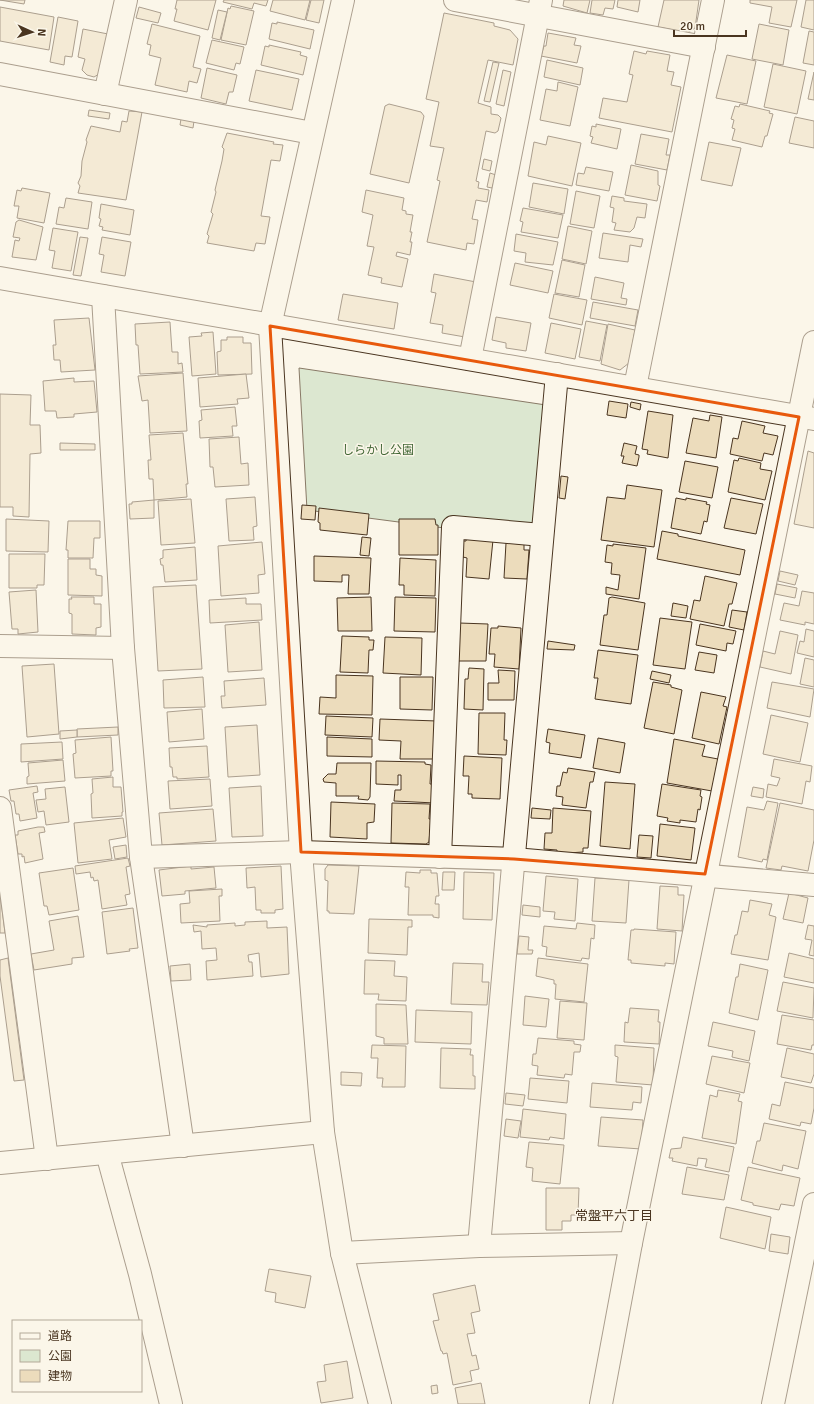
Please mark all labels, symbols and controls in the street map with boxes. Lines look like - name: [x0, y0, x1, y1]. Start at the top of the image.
- north arrow: [12, 12, 52, 52]
- scale bar: [674, 12, 746, 38]
- text: 20 m: [680, 19, 705, 34]
- text: N: [35, 28, 48, 37]
- park label: しらかし公園: [342, 443, 414, 458]
- district label: 常盤平六丁目: [575, 1208, 653, 1224]
- legend: [12, 1320, 142, 1392]
- text: 道路: [48, 1329, 72, 1344]
- text: 公園: [48, 1349, 72, 1364]
- text: 建物: [48, 1369, 72, 1384]

